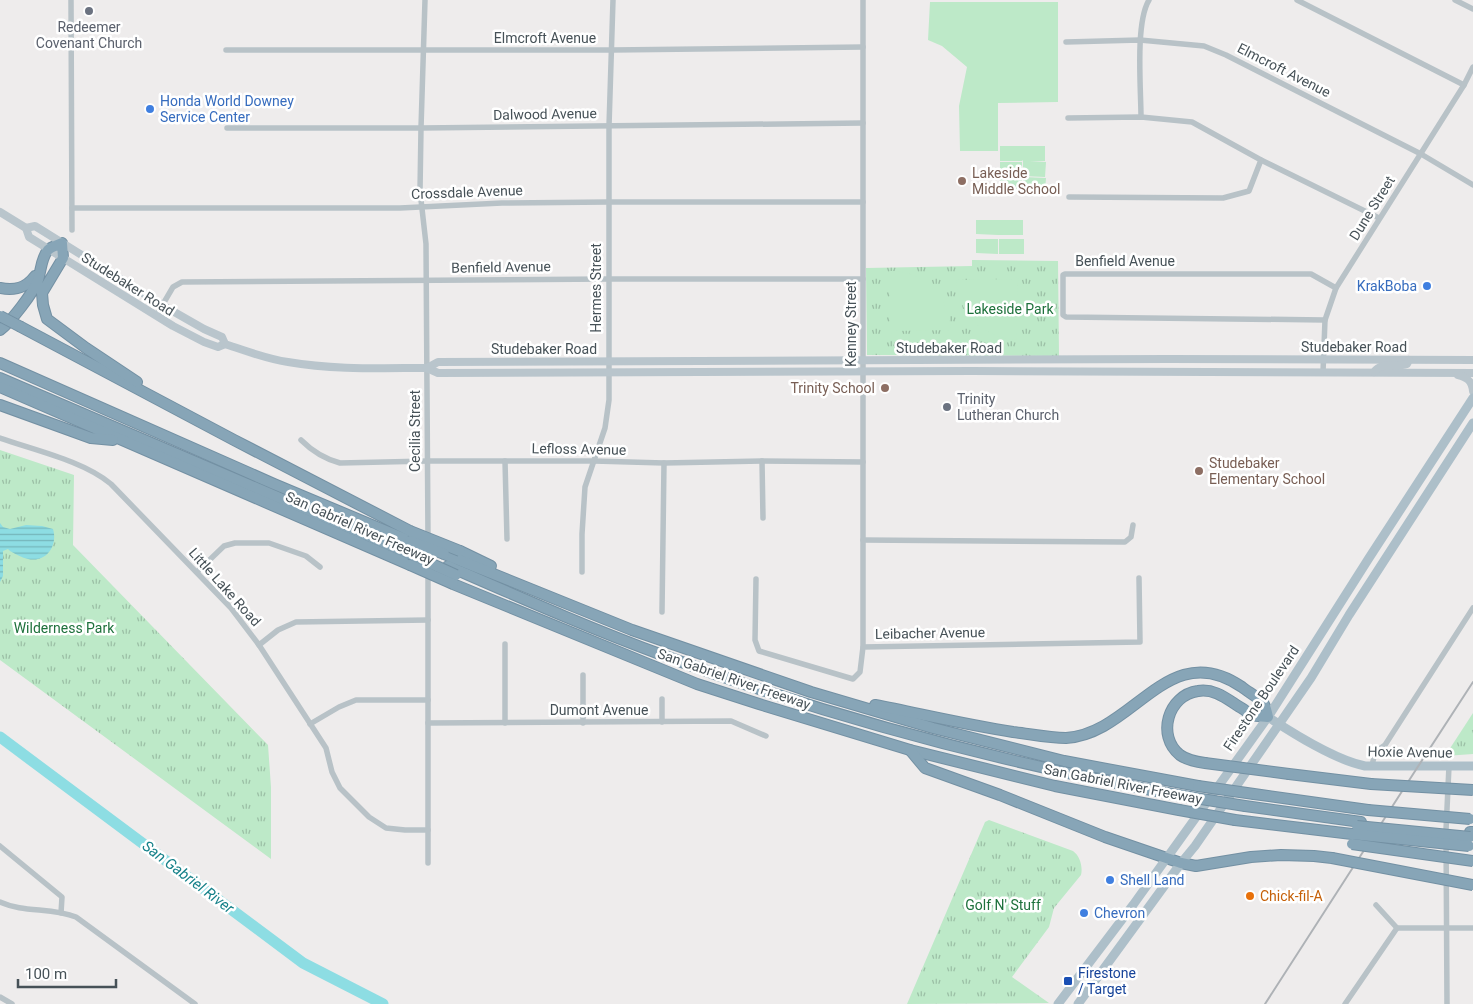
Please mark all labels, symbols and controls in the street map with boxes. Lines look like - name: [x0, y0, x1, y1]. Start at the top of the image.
- marker: Redeemer Covenant Church: [83, 5, 95, 17]
- place label: Redeemer Covenant Church: [36, 19, 142, 51]
- street label: Elmcroft Avenue: [494, 30, 596, 46]
- street label: Elmcroft Avenue: [1235, 40, 1333, 100]
- place label: Honda World Downey Service Center: [160, 93, 294, 125]
- marker: Honda World Downey Service Center: [144, 103, 156, 115]
- street label: Dalwood Avenue: [493, 105, 597, 123]
- place label: Lakeside Middle School: [972, 165, 1060, 197]
- street label: Dune Street: [1346, 173, 1398, 243]
- marker: Lakeside Middle School: [956, 175, 968, 187]
- street label: Crossdale Avenue: [411, 182, 523, 202]
- street label: Hermes Street: [588, 243, 604, 333]
- street label: Studebaker Road: [79, 249, 177, 319]
- street label: Benfield Avenue: [1075, 253, 1175, 269]
- street label: Benfield Avenue: [451, 258, 551, 276]
- place label: KrakBoba: [1357, 278, 1417, 294]
- marker: KrakBoba: [1421, 280, 1433, 292]
- street label: Kenney Street: [843, 281, 859, 367]
- park label: Lakeside Park: [966, 301, 1054, 317]
- street label: Studebaker Road: [1301, 339, 1407, 355]
- street label: Studebaker Road: [896, 340, 1002, 356]
- street label: Studebaker Road: [491, 341, 597, 357]
- place label: Trinity School: [790, 380, 875, 396]
- marker: Trinity School: [879, 382, 891, 394]
- street label: Cecilia Street: [407, 390, 423, 472]
- place label: Trinity Lutheran Church: [957, 391, 1059, 423]
- marker: Trinity Lutheran Church: [941, 401, 953, 413]
- street label: Lefloss Avenue: [532, 440, 626, 458]
- place label: Studebaker Elementary School: [1209, 455, 1325, 487]
- marker: Studebaker Elementary School: [1193, 465, 1205, 477]
- street label: San Gabriel River Freeway: [283, 488, 437, 568]
- street label: Little Lake Road: [186, 545, 264, 629]
- park label: Wilderness Park: [14, 620, 115, 636]
- street label: Leibacher Avenue: [875, 624, 985, 642]
- street label: Firestone Boulevard: [1220, 642, 1302, 754]
- street label: San Gabriel River Freeway: [655, 645, 813, 713]
- street label: Dumont Avenue: [550, 702, 648, 718]
- street label: Hoxie Avenue: [1367, 743, 1453, 761]
- street label: San Gabriel River Freeway: [1043, 761, 1204, 807]
- water label: San Gabriel River: [139, 837, 238, 918]
- place label: Shell Land: [1120, 872, 1185, 888]
- marker: Shell Land: [1104, 874, 1116, 886]
- place label: Chick-fil-A: [1260, 888, 1323, 904]
- marker: Chick-fil-A: [1244, 890, 1256, 902]
- park label: Golf N' Stuff: [965, 897, 1041, 913]
- place label: Chevron: [1094, 905, 1145, 921]
- marker: Chevron: [1078, 907, 1090, 919]
- scale bar: [18, 956, 115, 988]
- text: 100 m: [25, 965, 67, 983]
- place label: Firestone / Target: [1078, 965, 1136, 997]
- marker: Firestone / Target: [1062, 975, 1074, 987]

